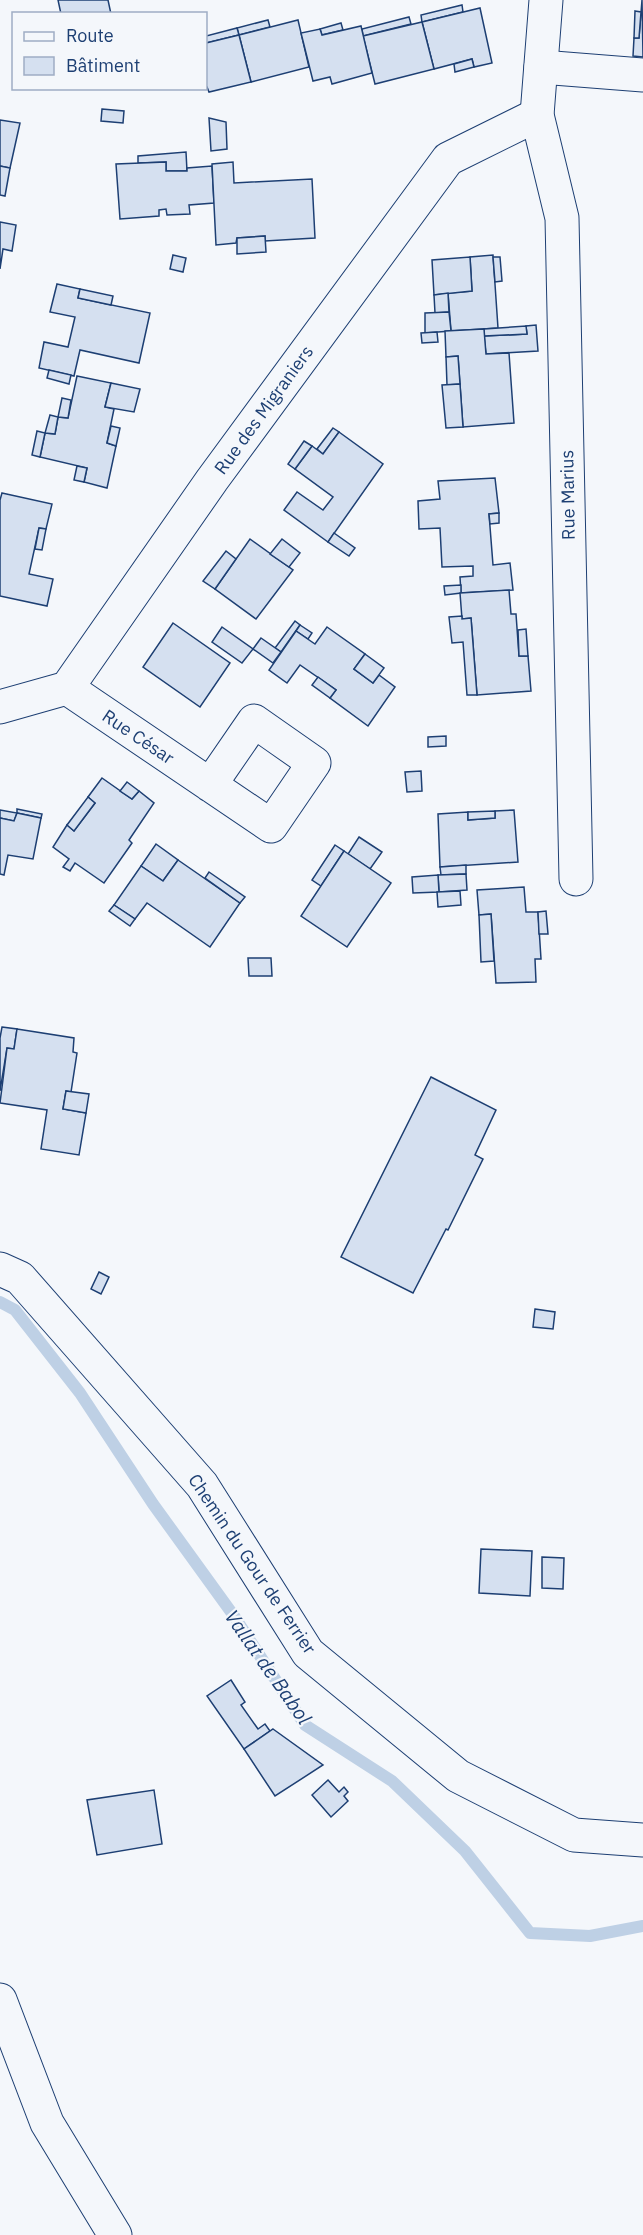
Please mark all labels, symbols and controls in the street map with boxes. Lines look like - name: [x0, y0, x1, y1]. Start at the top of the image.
- legend: [12, 12, 207, 90]
- text: Route: [66, 24, 114, 47]
- text: Bâtiment: [66, 54, 140, 77]
- street label: Rue des Migraniers: [209, 341, 318, 479]
- street label: Rue Marius: [555, 450, 580, 540]
- street label: Rue César: [98, 704, 179, 769]
- street label: Chemin du Gour de Ferrier: [183, 1469, 322, 1659]
- water label: Vallat de Babol: [219, 1604, 318, 1730]

